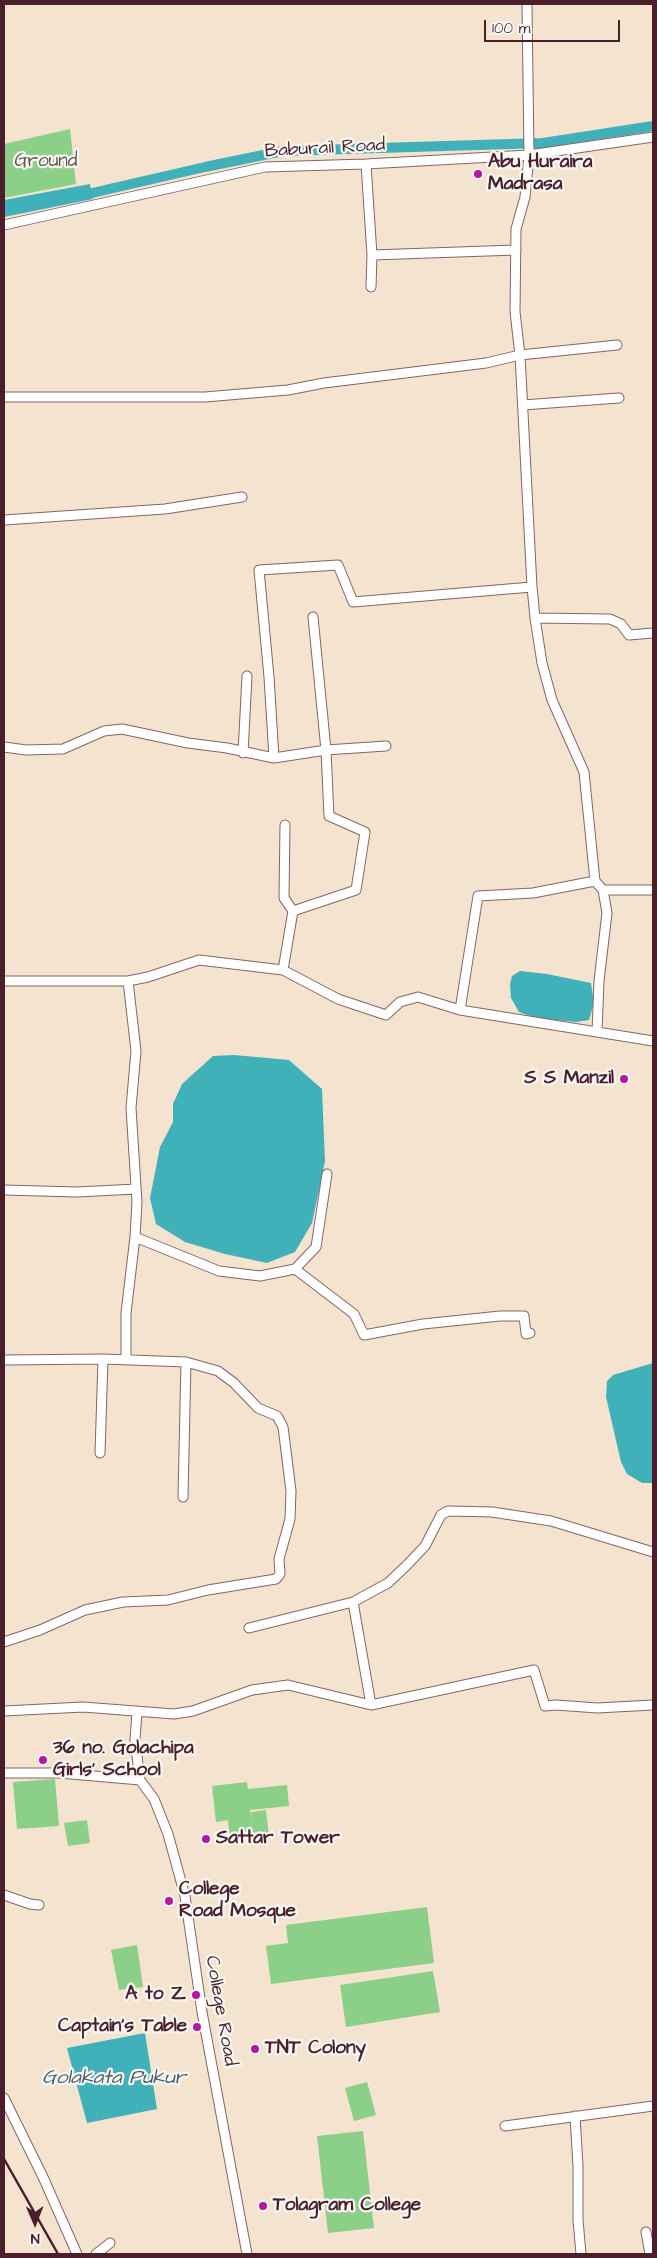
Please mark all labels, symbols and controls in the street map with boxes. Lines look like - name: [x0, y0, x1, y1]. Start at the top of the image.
- scale bar: [487, 10, 623, 42]
- text: 100 m: [492, 18, 531, 39]
- street label: Baburail Road: [264, 134, 386, 164]
- park label: Ground: [14, 151, 78, 173]
- place label: Abu Huraira Madrasa: [488, 152, 592, 196]
- marker: Abu Huraira Madrasa: [472, 168, 484, 180]
- place label: S S Manzil: [524, 1068, 614, 1090]
- marker: S S Manzil: [618, 1073, 630, 1085]
- place label: 36 no. Golachipa Girls' School: [53, 1738, 194, 1782]
- marker: 36 no. Golachipa Girls' School: [37, 1754, 49, 1766]
- place label: Sattar Tower: [216, 1828, 340, 1850]
- marker: Sattar Tower: [200, 1833, 212, 1845]
- place label: College Road Mosque: [179, 1879, 296, 1923]
- marker: College Road Mosque: [163, 1895, 175, 1907]
- street label: College Road: [199, 1954, 241, 2068]
- place label: A to Z: [125, 1984, 186, 2006]
- marker: A to Z: [190, 1989, 202, 2001]
- place label: Captain's Table: [58, 2016, 187, 2038]
- marker: Captain's Table: [191, 2021, 203, 2033]
- place label: TNT Colony: [265, 2038, 366, 2060]
- marker: TNT Colony: [249, 2043, 261, 2055]
- water label: Golakata Pukur: [42, 2067, 186, 2091]
- place label: Tolagram College: [273, 2195, 421, 2217]
- north arrow: [10, 2198, 60, 2248]
- marker: Tolagram College: [257, 2200, 269, 2212]
- text: N: [31, 2228, 40, 2248]

